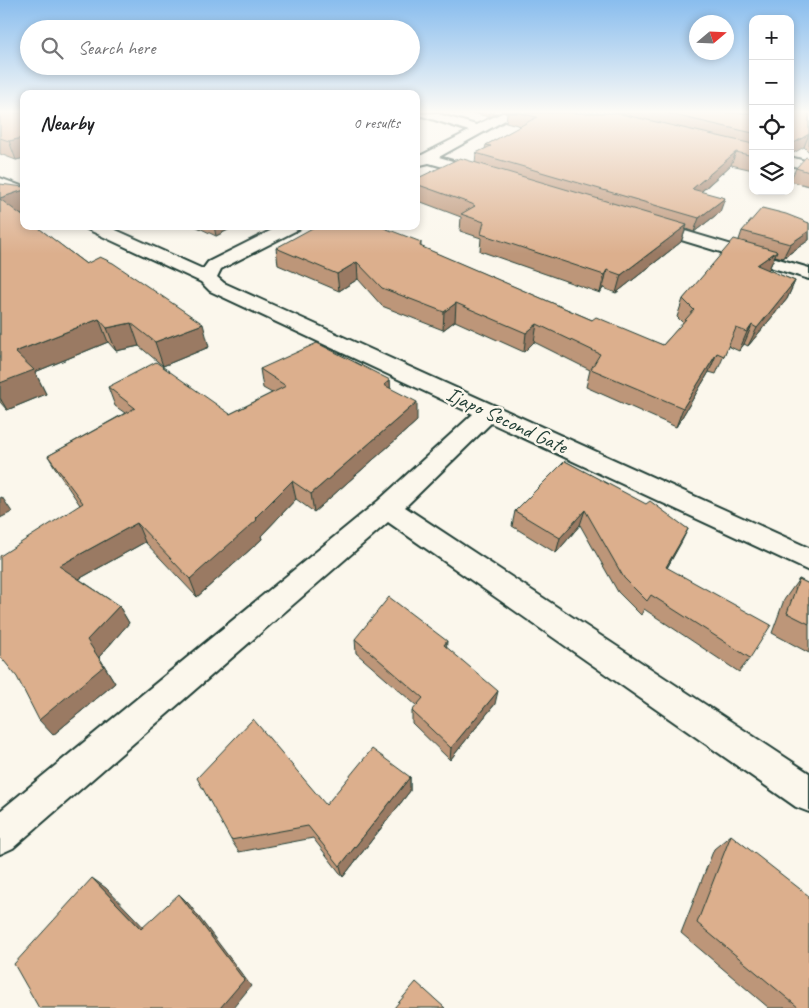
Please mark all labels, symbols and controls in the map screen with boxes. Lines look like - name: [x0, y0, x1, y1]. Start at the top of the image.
- north arrow: [689, 15, 734, 60]
- map controls: [749, 15, 794, 195]
- button: +: [749, 15, 794, 60]
- search box: [20, 20, 420, 75]
- icon: search: [38, 34, 66, 62]
- text: Search here: [78, 36, 155, 60]
- button: −: [749, 60, 794, 105]
- button: locate: [749, 105, 794, 150]
- text: Nearby: [40, 110, 93, 136]
- text: 0 results: [353, 113, 400, 133]
- button: layers: [749, 150, 794, 195]
- street label: Ijapo Second Gate: [442, 381, 573, 460]

